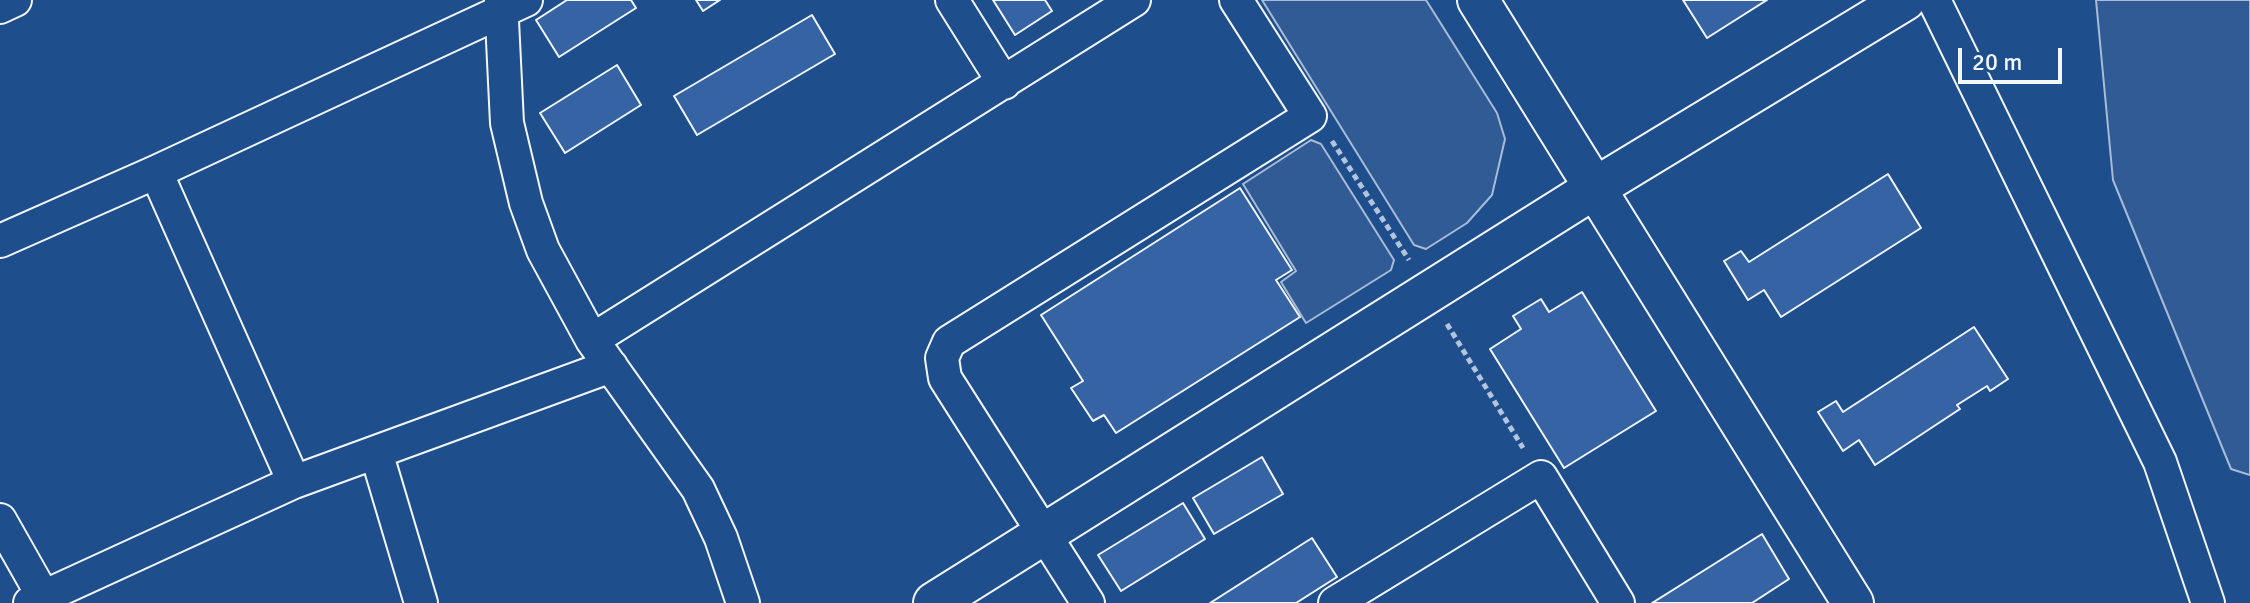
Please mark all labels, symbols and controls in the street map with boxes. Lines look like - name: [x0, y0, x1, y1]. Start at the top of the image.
- scale bar: [1962, 32, 2066, 82]
- text: 20 m: [1972, 47, 2022, 77]

